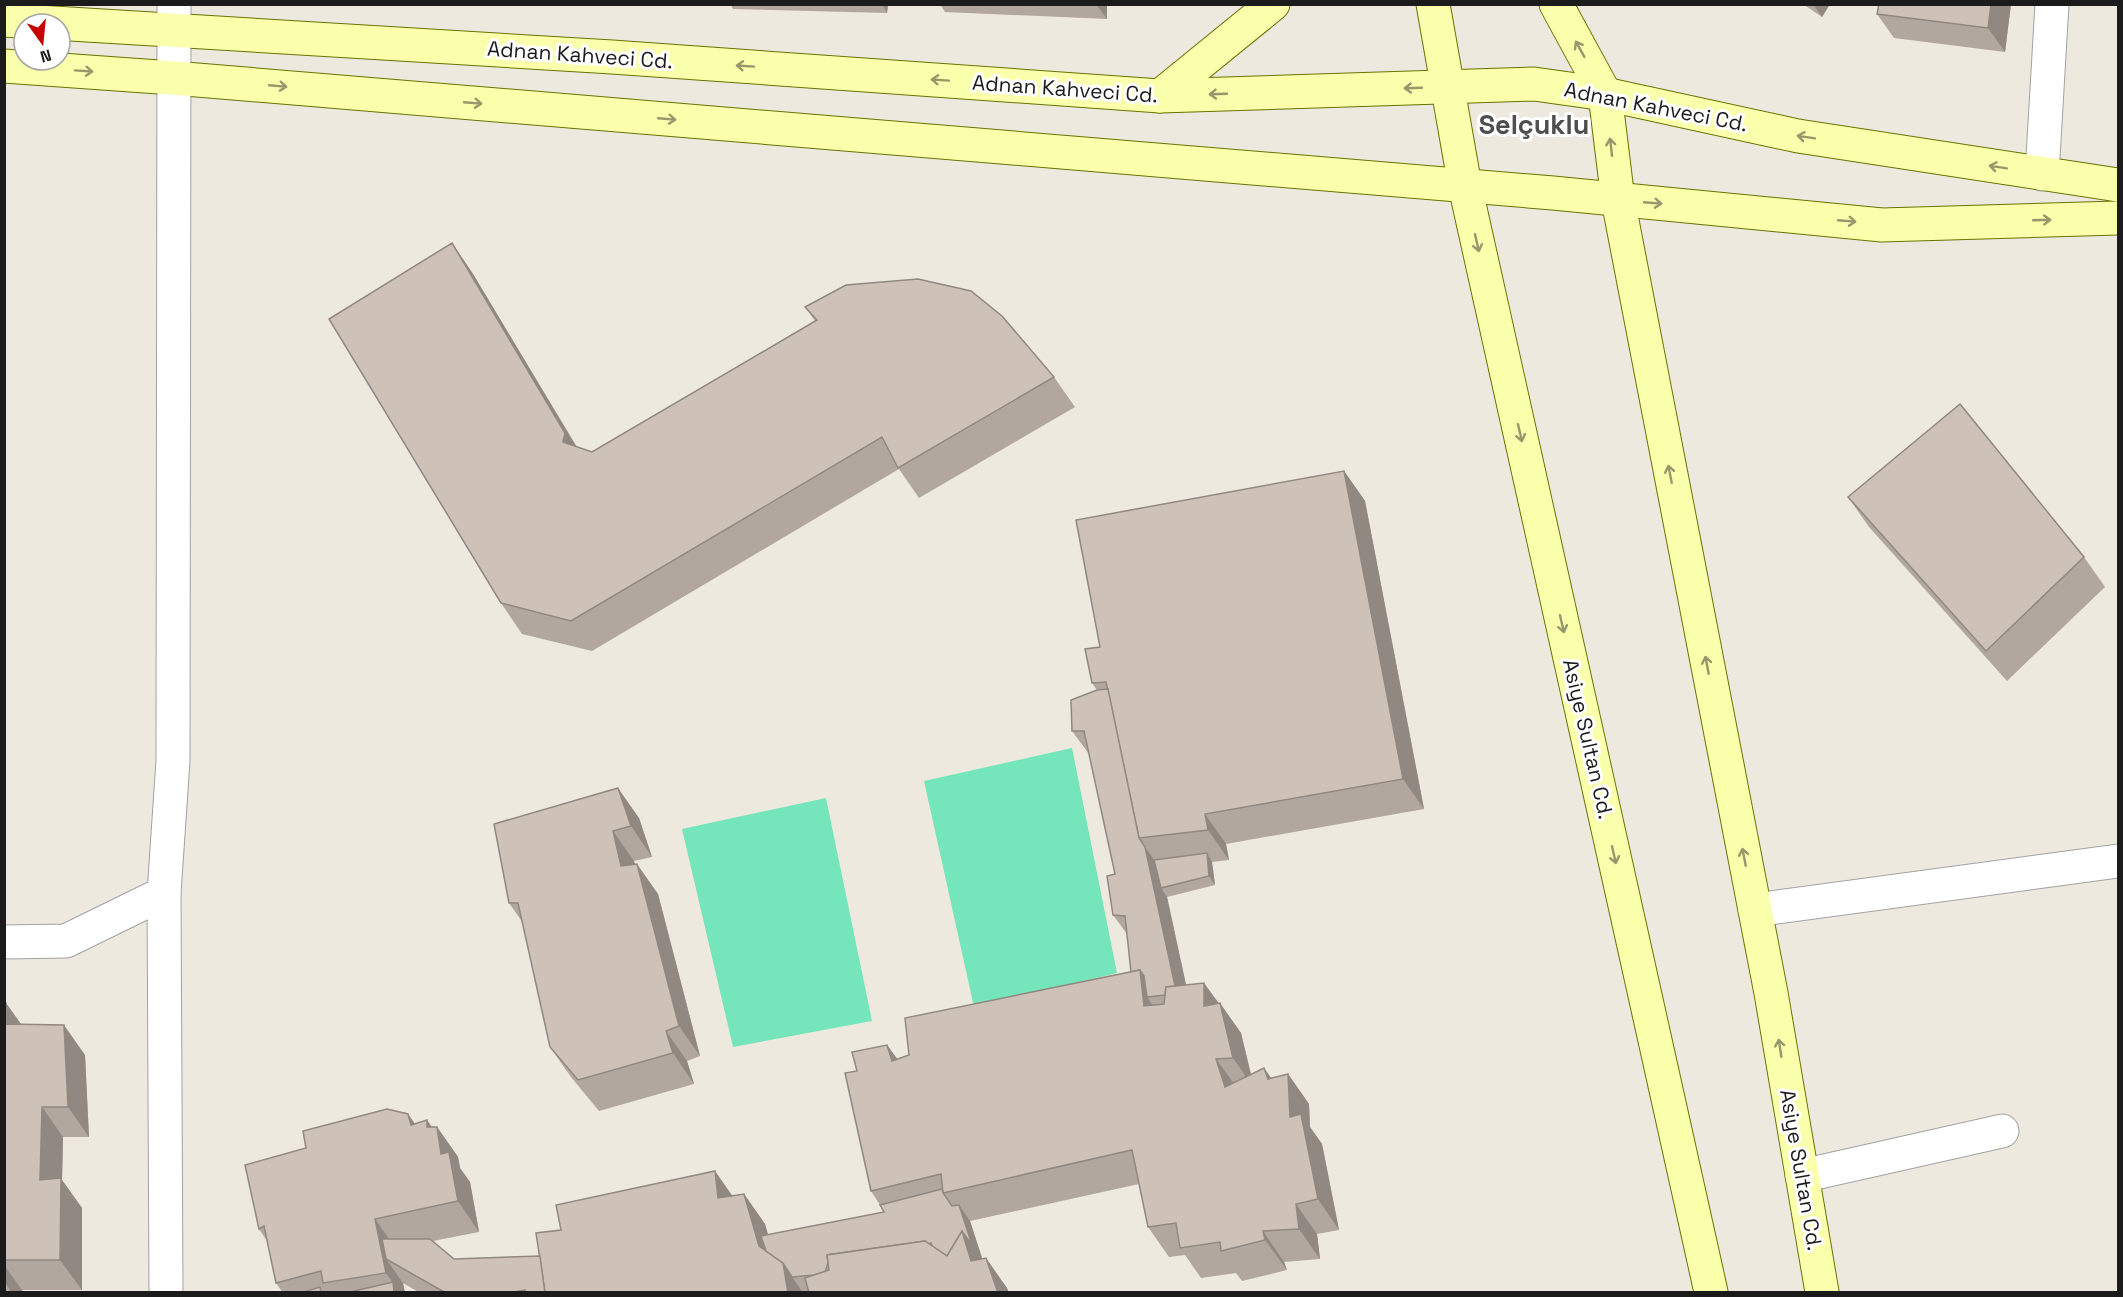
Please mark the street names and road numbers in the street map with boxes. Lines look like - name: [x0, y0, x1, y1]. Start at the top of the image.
- street label: Adnan Kahveci Cd.: [486, 35, 674, 74]
- street label: Adnan Kahveci Cd.: [971, 69, 1159, 108]
- street label: Adnan Kahveci Cd.: [1562, 75, 1750, 138]
- street label: Asiye Sultan Cd.: [1557, 656, 1620, 821]
- street label: Asiye Sultan Cd.: [1774, 1087, 1829, 1253]

